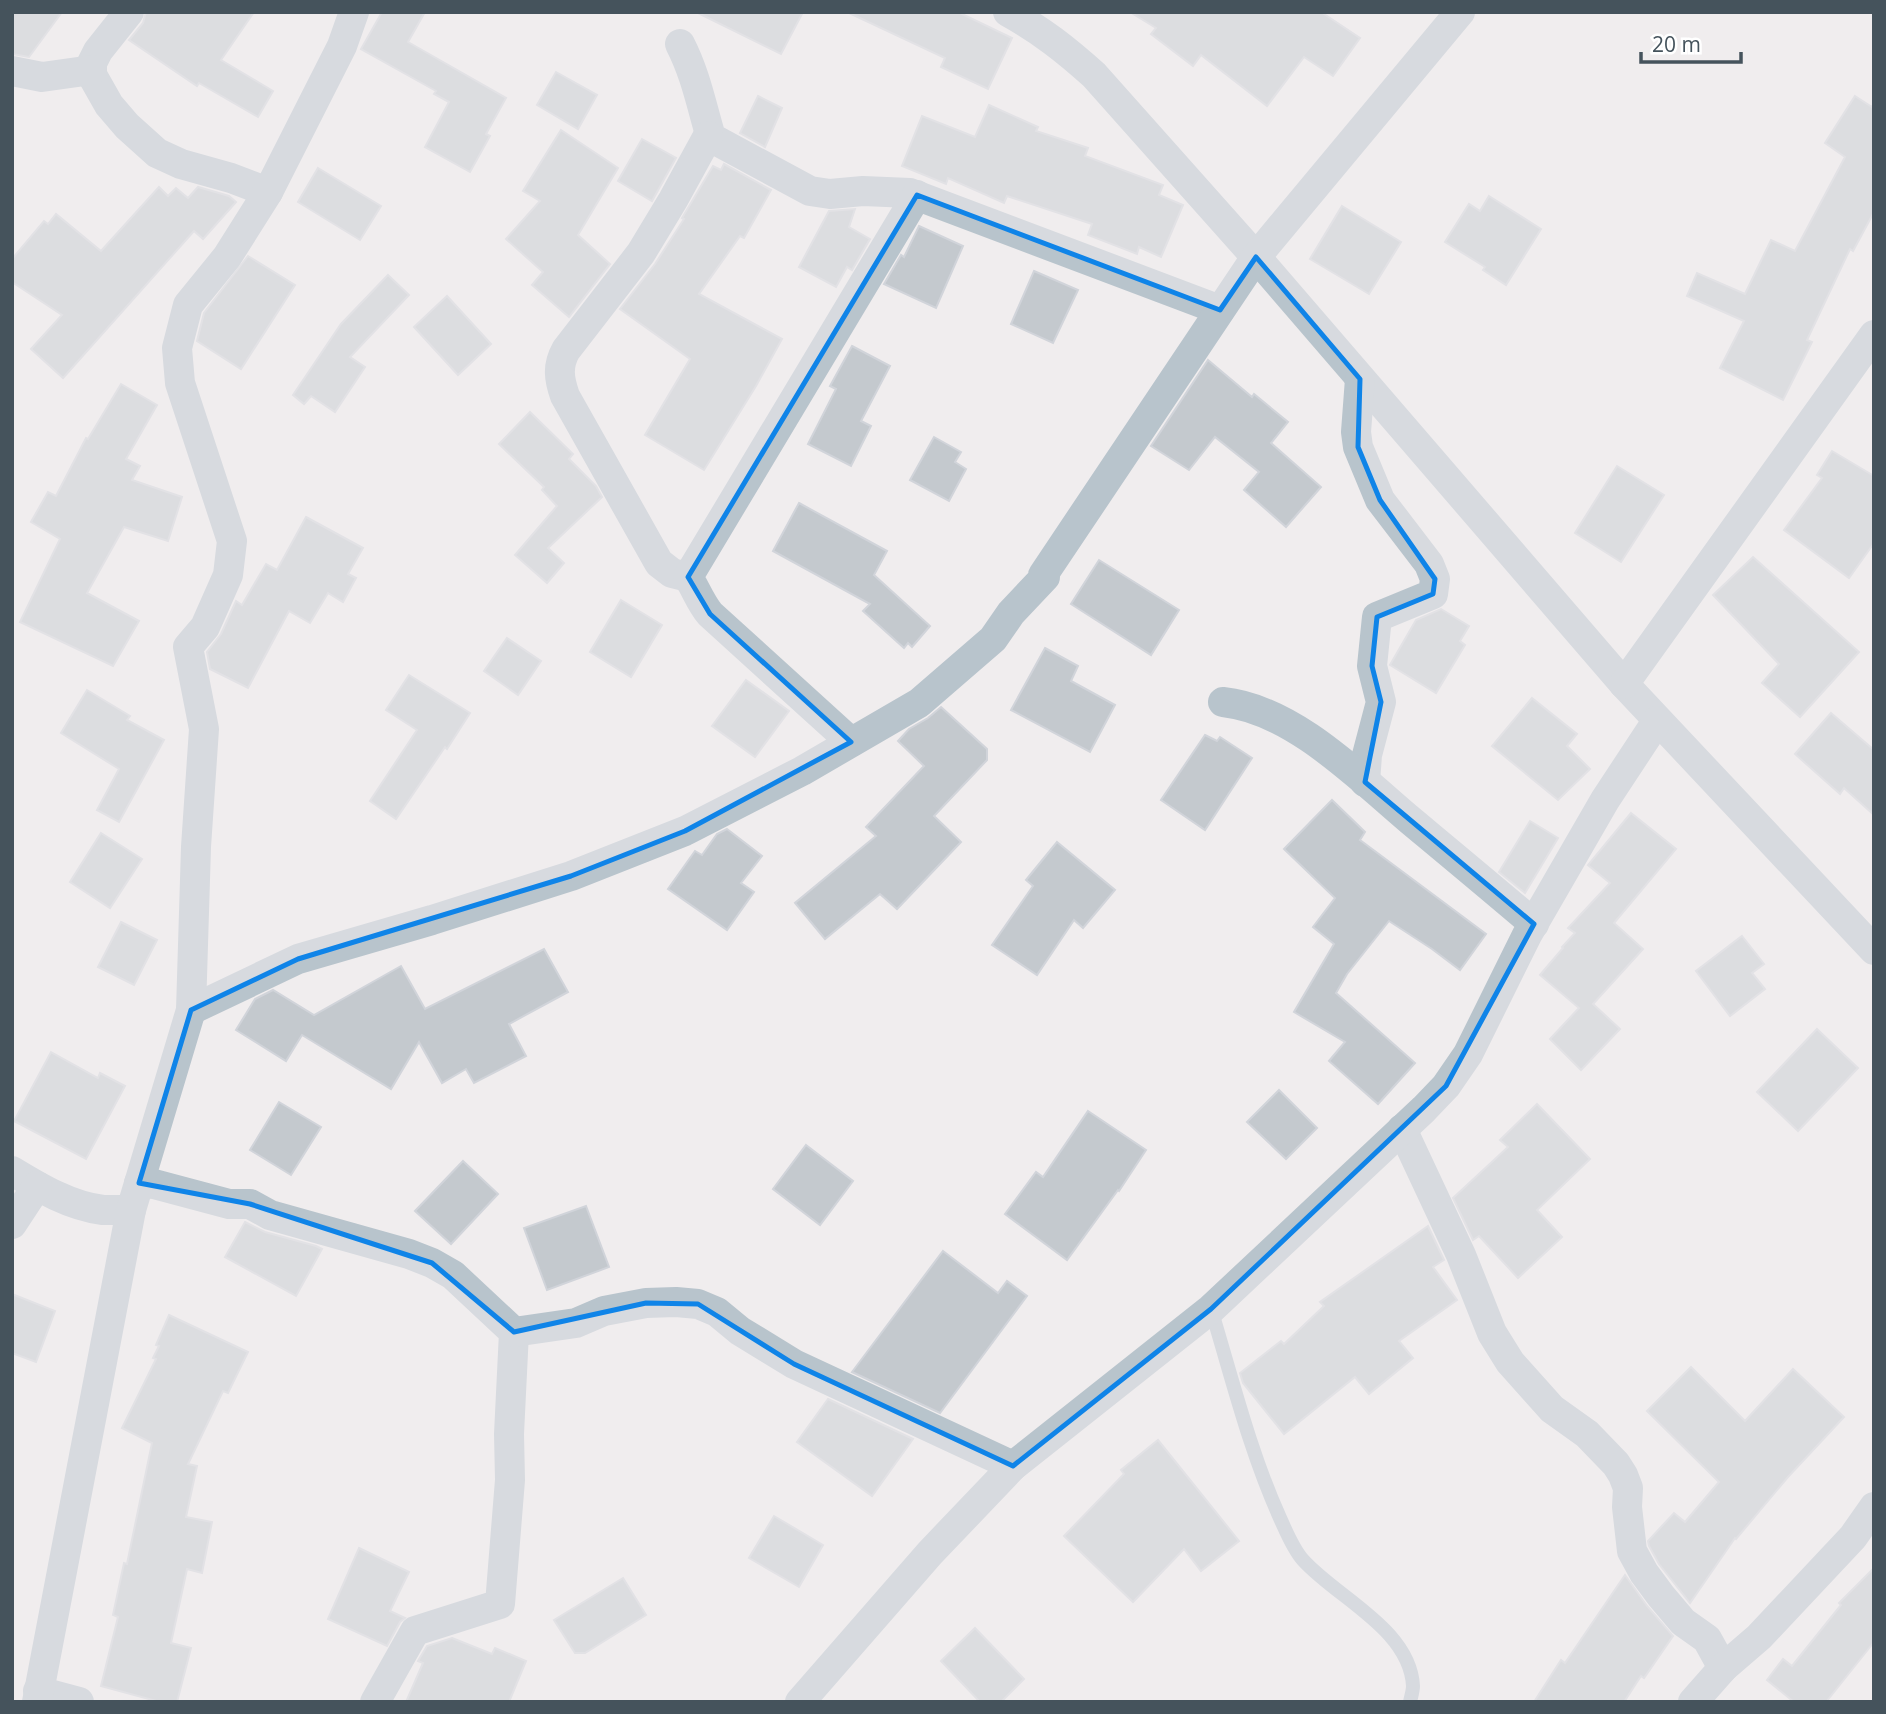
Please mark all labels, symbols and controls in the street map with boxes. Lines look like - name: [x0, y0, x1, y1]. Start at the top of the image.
- scale bar: [1641, 21, 1741, 65]
- text: 20 m: [1652, 30, 1701, 58]

